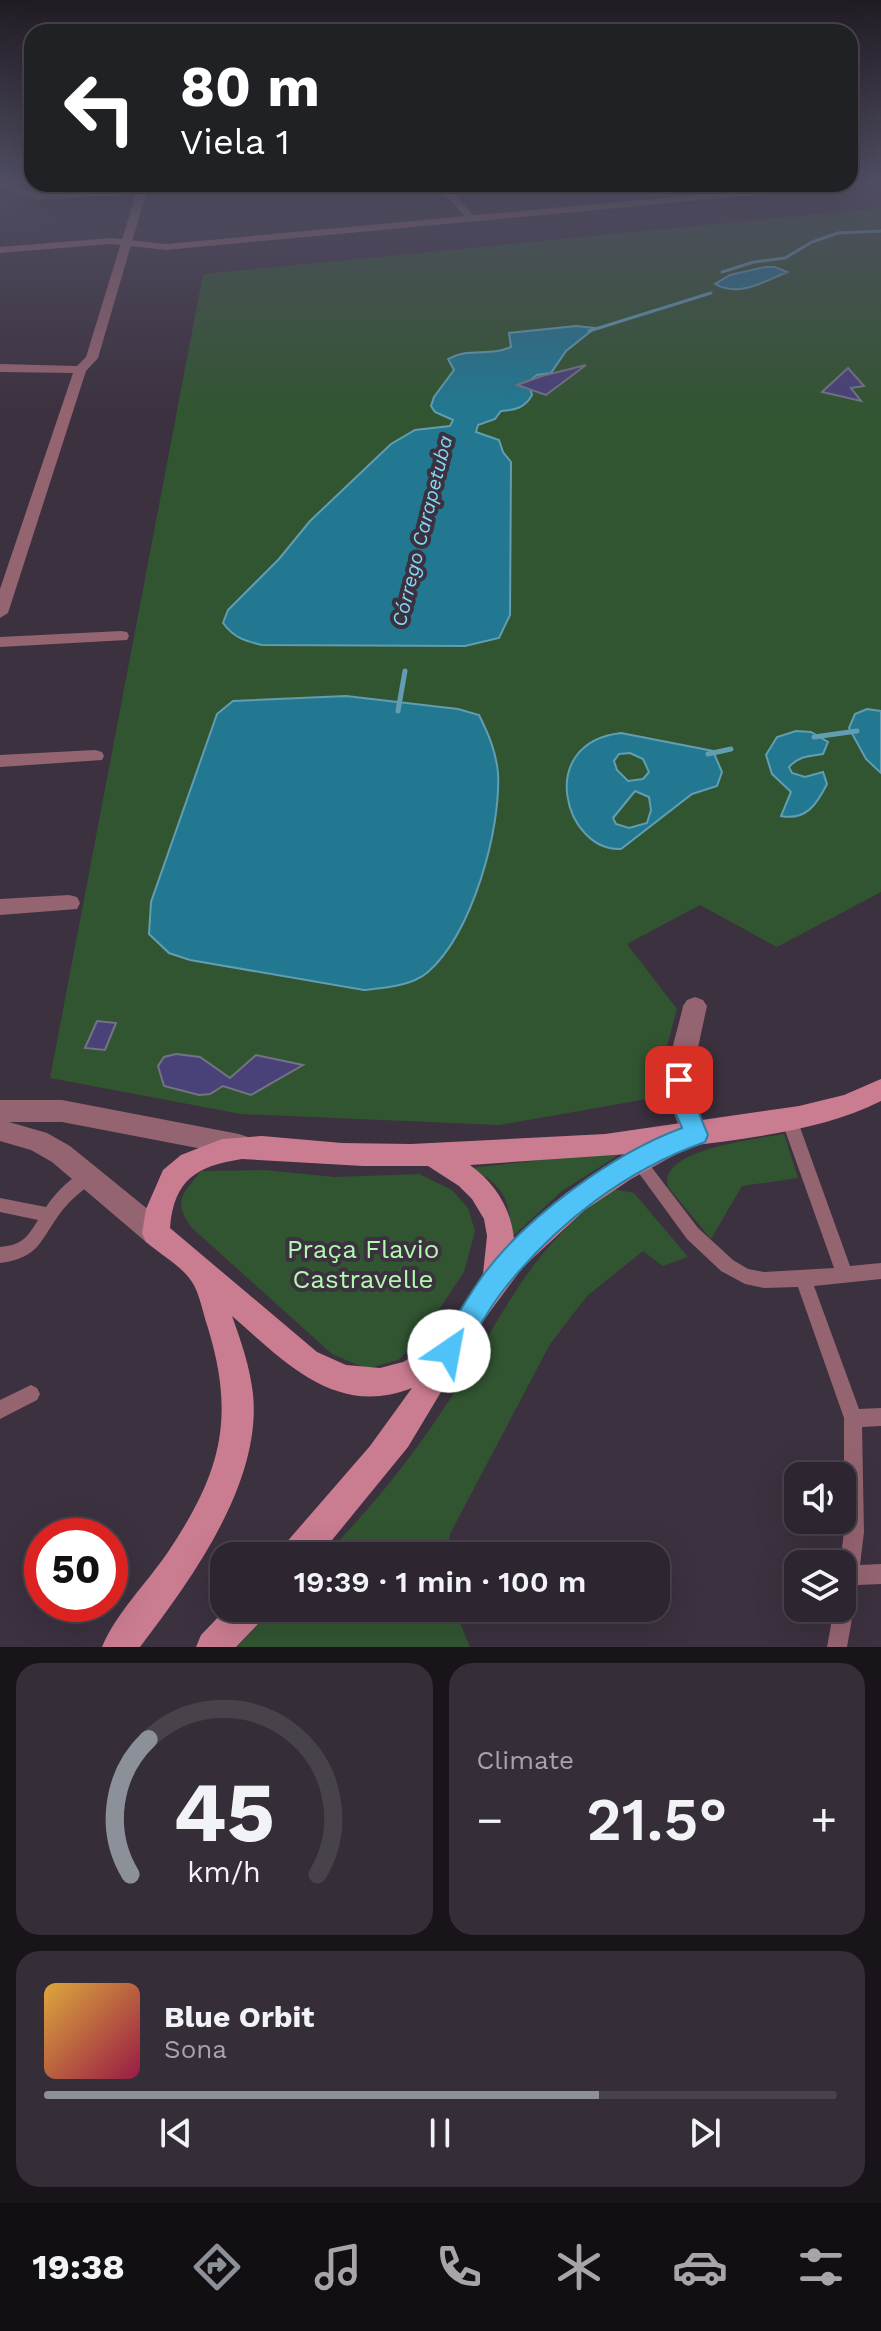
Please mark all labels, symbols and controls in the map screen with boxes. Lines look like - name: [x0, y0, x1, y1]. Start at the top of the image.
- text: 80 m: [180, 54, 320, 120]
- icon: left: [48, 56, 152, 160]
- text: Viela 1: [180, 121, 290, 163]
- water label: Córrego Carapetuba: [387, 433, 457, 629]
- pin: [645, 1046, 713, 1114]
- icon: arrive: [657, 1058, 701, 1102]
- park label: Praça Flavio Castravelle: [287, 1234, 439, 1294]
- position arrow: [407, 1309, 491, 1393]
- map controls: [784, 1462, 856, 1622]
- button: sound: [784, 1462, 856, 1534]
- speed limit sign: 50: [24, 1518, 128, 1622]
- button: layers: [784, 1550, 856, 1622]
- text: 19:39 · 1 min · 100 m: [294, 1564, 586, 1599]
- text: Climate: [477, 1745, 574, 1775]
- text: 45: [173, 1764, 275, 1861]
- text: 21.5°: [586, 1784, 727, 1855]
- text: −: [477, 1794, 503, 1846]
- text: +: [810, 1794, 837, 1846]
- text: km/h: [187, 1855, 261, 1889]
- text: Blue Orbit: [164, 1999, 314, 2034]
- text: Sona: [164, 2034, 227, 2064]
- icon: previous: [154, 2111, 198, 2155]
- icon: pause: [418, 2111, 462, 2155]
- icon: next: [683, 2111, 727, 2155]
- icon: directions: [189, 2239, 245, 2295]
- icon: music: [310, 2239, 366, 2295]
- icon: phone: [431, 2239, 487, 2295]
- icon: climate: [551, 2239, 607, 2295]
- icon: car: [672, 2239, 728, 2295]
- icon: filters: [793, 2239, 849, 2295]
- text: 19:38: [32, 2246, 125, 2288]

